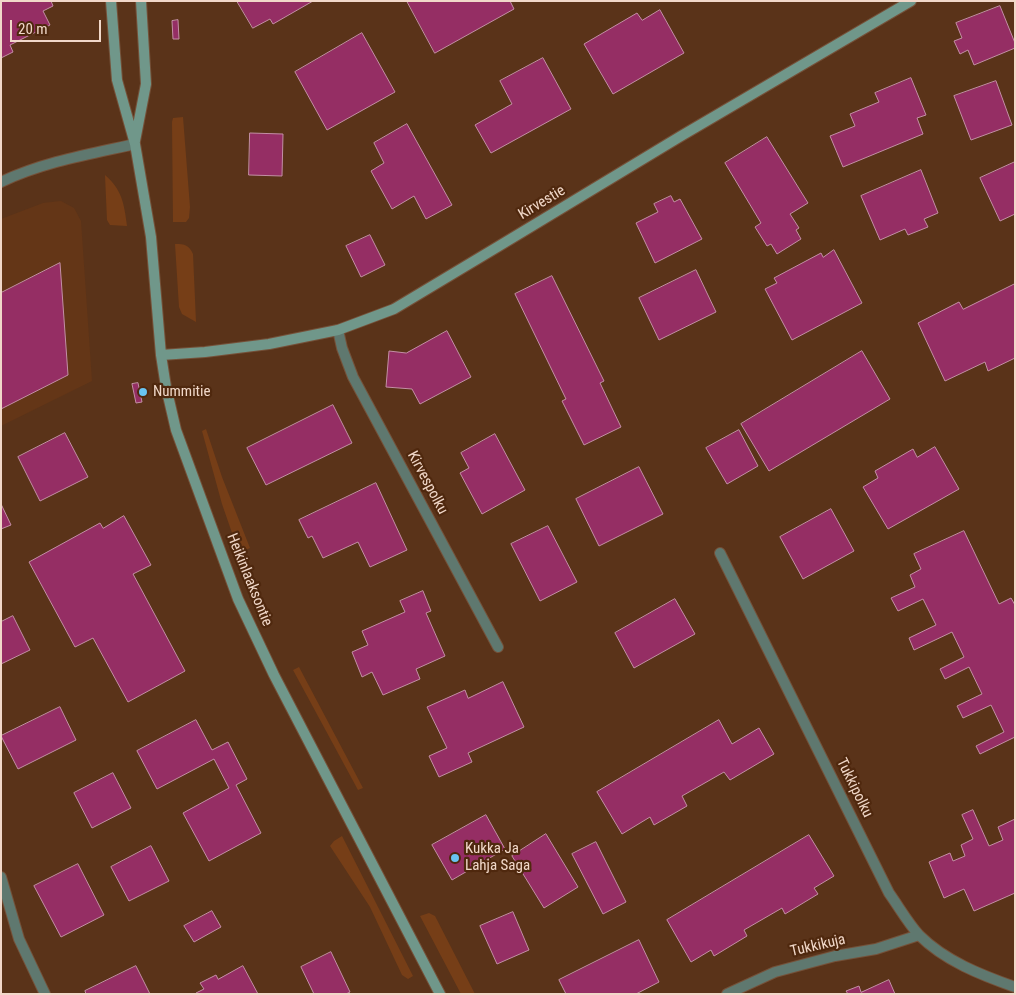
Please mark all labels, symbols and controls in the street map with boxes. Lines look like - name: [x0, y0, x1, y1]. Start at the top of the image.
- scale bar: [12, 10, 104, 42]
- text: 20 m: [18, 20, 48, 38]
- street label: Kirvestie: [515, 182, 569, 224]
- place label: Nummitie: [153, 383, 210, 401]
- marker: Nummitie: [137, 386, 149, 398]
- street label: Kirvespolku: [403, 448, 451, 518]
- street label: Heikinlaaksontie: [222, 531, 276, 629]
- street label: Tukkipolku: [832, 755, 876, 821]
- place label: Kukka Ja Lahja Saga: [465, 840, 530, 875]
- marker: Kukka Ja Lahja Saga: [449, 852, 461, 864]
- street label: Tukkikuja: [789, 931, 847, 961]

